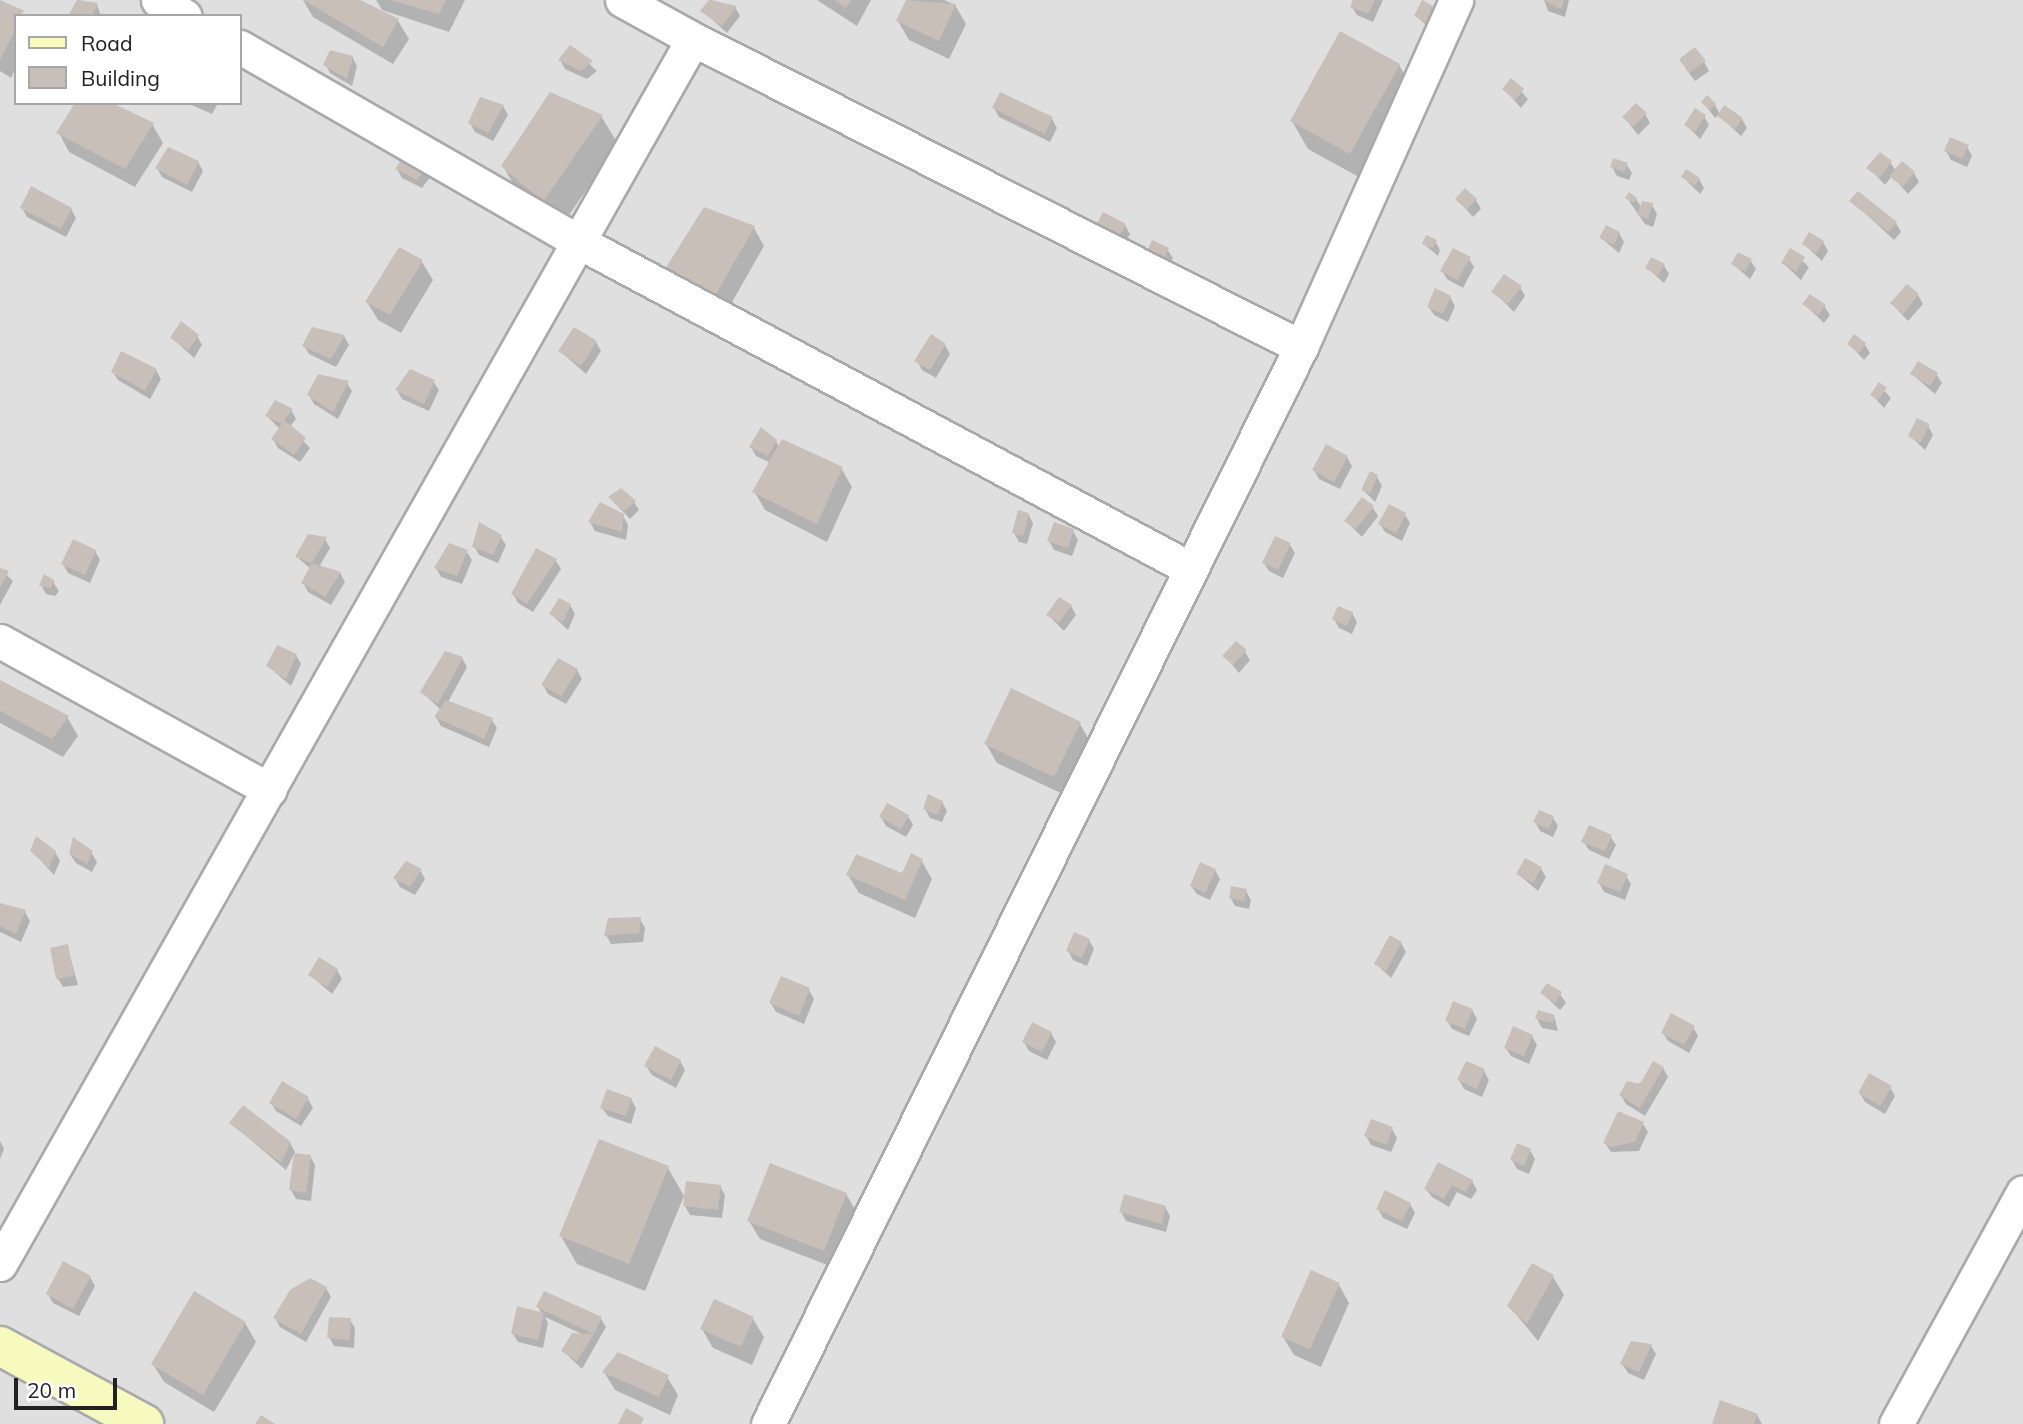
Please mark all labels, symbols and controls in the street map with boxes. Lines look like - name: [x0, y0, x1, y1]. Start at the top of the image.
- legend: [14, 14, 242, 105]
- text: Road: [81, 30, 132, 56]
- text: Building: [81, 65, 160, 91]
- scale bar: [18, 1364, 121, 1408]
- text: 20 m: [27, 1377, 76, 1403]

